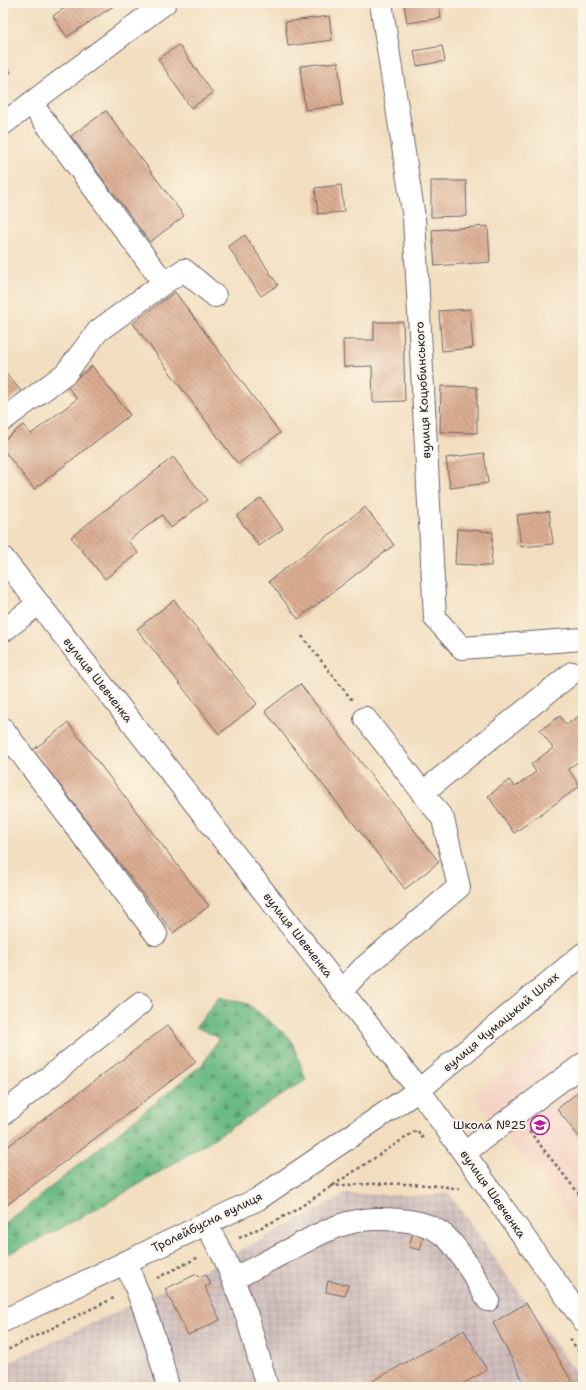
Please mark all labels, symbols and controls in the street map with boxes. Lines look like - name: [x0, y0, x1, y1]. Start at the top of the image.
- street label: вулиця Коцюбинського: [411, 321, 435, 459]
- street label: вулиця Шевченка: [60, 634, 137, 726]
- street label: вулиця Шевченка: [260, 889, 337, 981]
- street label: вулиця Чумацький Шлях: [440, 969, 562, 1075]
- school or university icon: Школа №25: [529, 1114, 551, 1136]
- place label: Школа №25: [453, 1117, 526, 1133]
- street label: вулиця Шевченка: [457, 1147, 530, 1242]
- street label: Тролейбусна вулиця: [149, 1188, 265, 1256]

